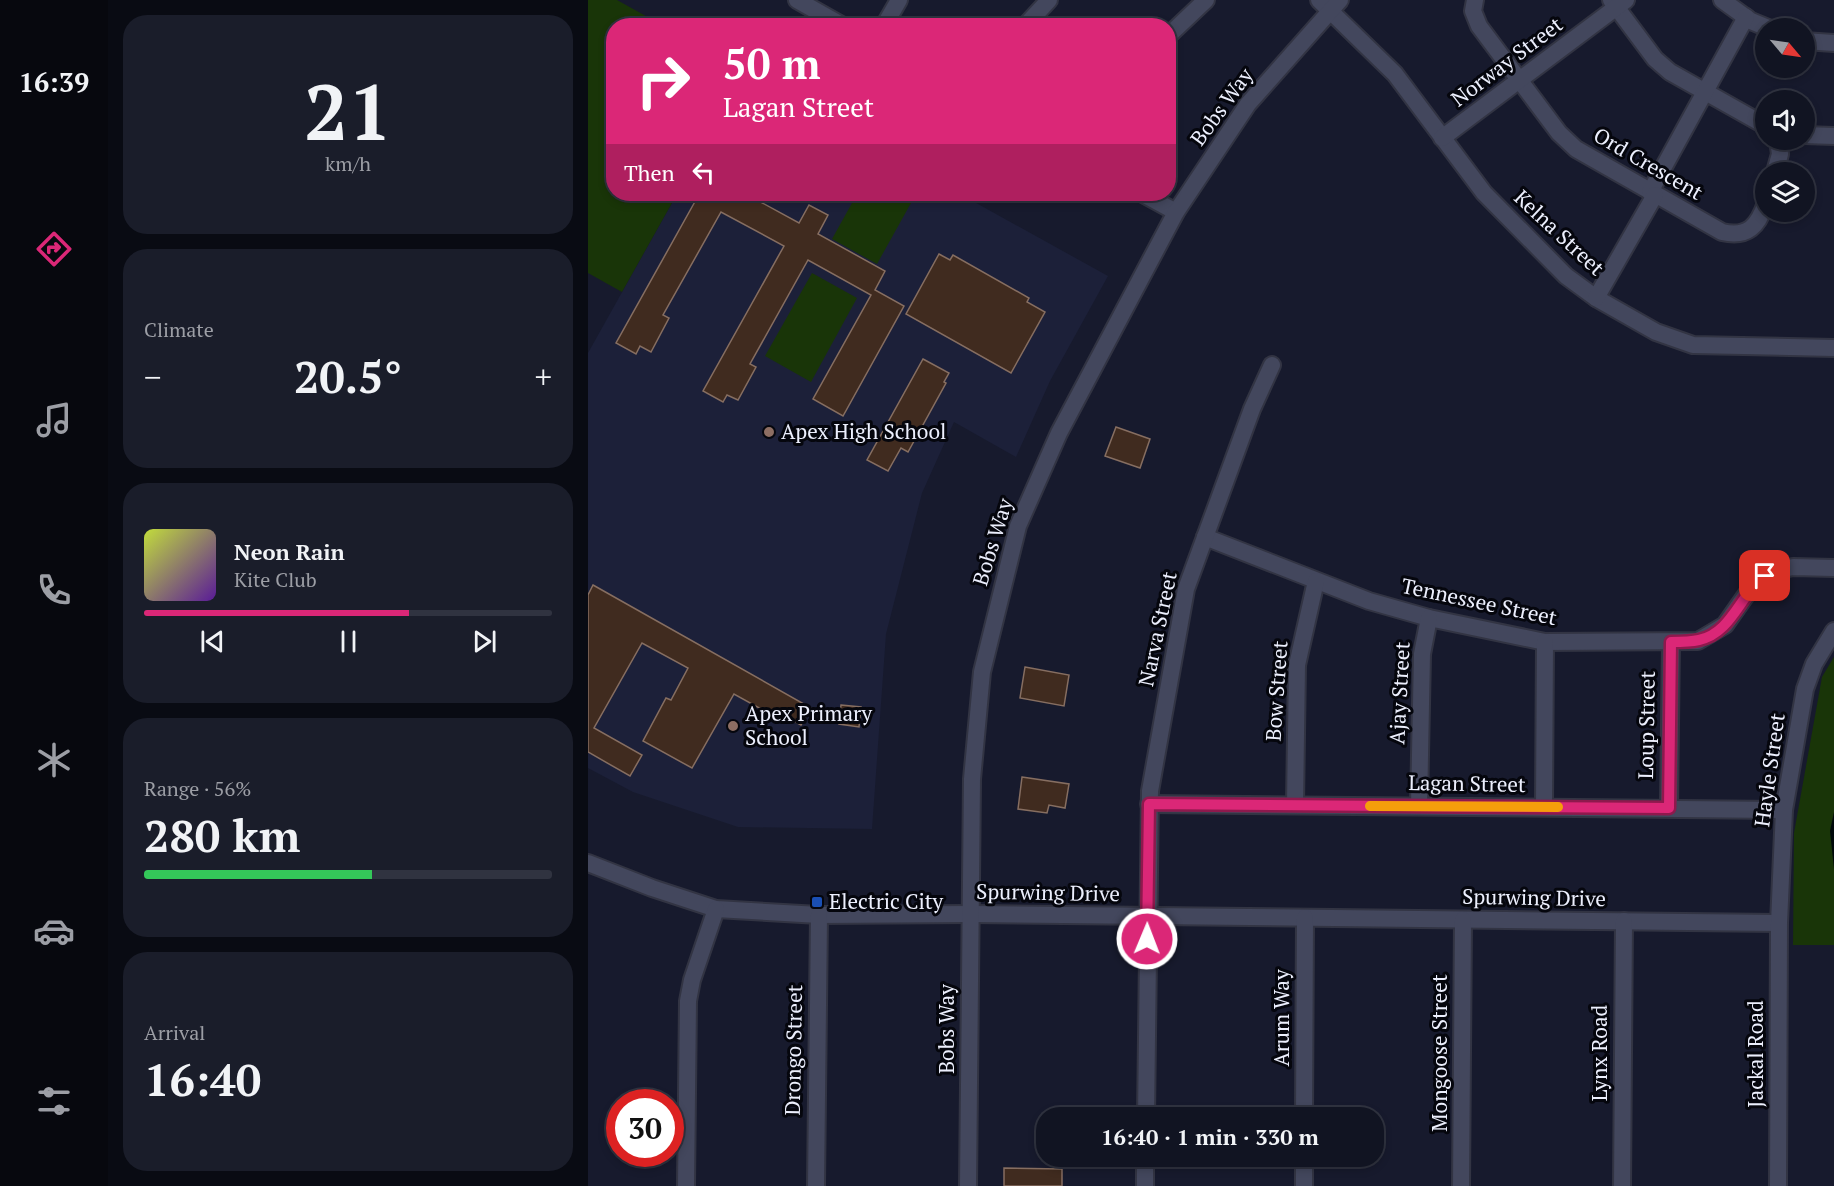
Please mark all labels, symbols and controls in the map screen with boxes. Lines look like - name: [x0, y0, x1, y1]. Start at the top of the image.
- street label: Norway Street: [1445, 10, 1568, 112]
- north arrow: [1755, 18, 1815, 78]
- map controls: [1755, 18, 1815, 222]
- text: 50 m: [723, 35, 821, 91]
- icon: right: [624, 42, 702, 120]
- text: 21: [304, 59, 392, 162]
- street label: Bobs Way: [1184, 62, 1259, 151]
- text: 16:39: [19, 64, 89, 100]
- text: Lagan Street: [723, 89, 874, 125]
- button: sound: [1755, 90, 1815, 150]
- street label: Ord Crescent: [1589, 121, 1708, 206]
- text: km/h: [325, 150, 371, 177]
- icon: left: [687, 156, 720, 189]
- text: Then: [624, 158, 675, 187]
- button: layers: [1755, 162, 1815, 222]
- street label: Kelna Street: [1509, 183, 1611, 281]
- icon: directions: [33, 228, 75, 270]
- text: Climate: [144, 316, 214, 343]
- text: 20.5°: [294, 346, 402, 406]
- text: −: [144, 355, 162, 398]
- text: +: [534, 355, 552, 398]
- icon: music: [33, 399, 75, 441]
- place label: Apex High School: [781, 417, 946, 445]
- marker: Apex High School: [762, 425, 776, 439]
- street label: Bobs Way: [966, 494, 1019, 589]
- text: Neon Rain: [234, 537, 345, 566]
- pin: [1739, 550, 1790, 601]
- icon: arrive: [1748, 559, 1781, 592]
- text: Kite Club: [234, 566, 317, 593]
- icon: phone: [33, 569, 75, 611]
- street label: Narva Street: [1131, 569, 1183, 689]
- street label: Tennessee Street: [1399, 571, 1560, 631]
- icon: previous: [196, 625, 229, 658]
- icon: pause: [332, 625, 365, 658]
- icon: next: [468, 625, 501, 658]
- street label: Bow Street: [1259, 640, 1293, 742]
- street label: Ajay Street: [1382, 641, 1416, 745]
- street label: Loup Street: [1631, 670, 1661, 779]
- place label: Apex Primary School: [745, 699, 872, 751]
- street label: Hayle Street: [1747, 711, 1791, 829]
- marker: Apex Primary School: [726, 719, 740, 733]
- icon: climate: [33, 739, 75, 781]
- street label: Lagan Street: [1408, 768, 1526, 798]
- text: Range · 56%: [144, 775, 251, 802]
- text: 280 km: [144, 805, 300, 865]
- street label: Spurwing Drive: [976, 877, 1120, 907]
- street label: Spurwing Drive: [1462, 882, 1606, 912]
- place label: Electric City: [829, 887, 944, 915]
- marker: Electric City: [810, 895, 824, 909]
- position arrow: [1115, 907, 1179, 971]
- icon: car: [33, 910, 75, 952]
- street label: Arum Way: [1267, 969, 1295, 1067]
- street label: Mongoose Street: [1425, 974, 1453, 1132]
- street label: Drongo Street: [778, 984, 808, 1116]
- street label: Bobs Way: [932, 984, 960, 1074]
- street label: Jackal Road: [1741, 1000, 1769, 1108]
- street label: Lynx Road: [1585, 1004, 1613, 1101]
- text: Arrival: [144, 1019, 205, 1046]
- text: 16:40: [144, 1049, 261, 1109]
- icon: filters: [33, 1080, 75, 1122]
- speed limit sign: 30: [606, 1089, 684, 1167]
- text: 16:40 · 1 min · 330 m: [1101, 1122, 1319, 1151]

